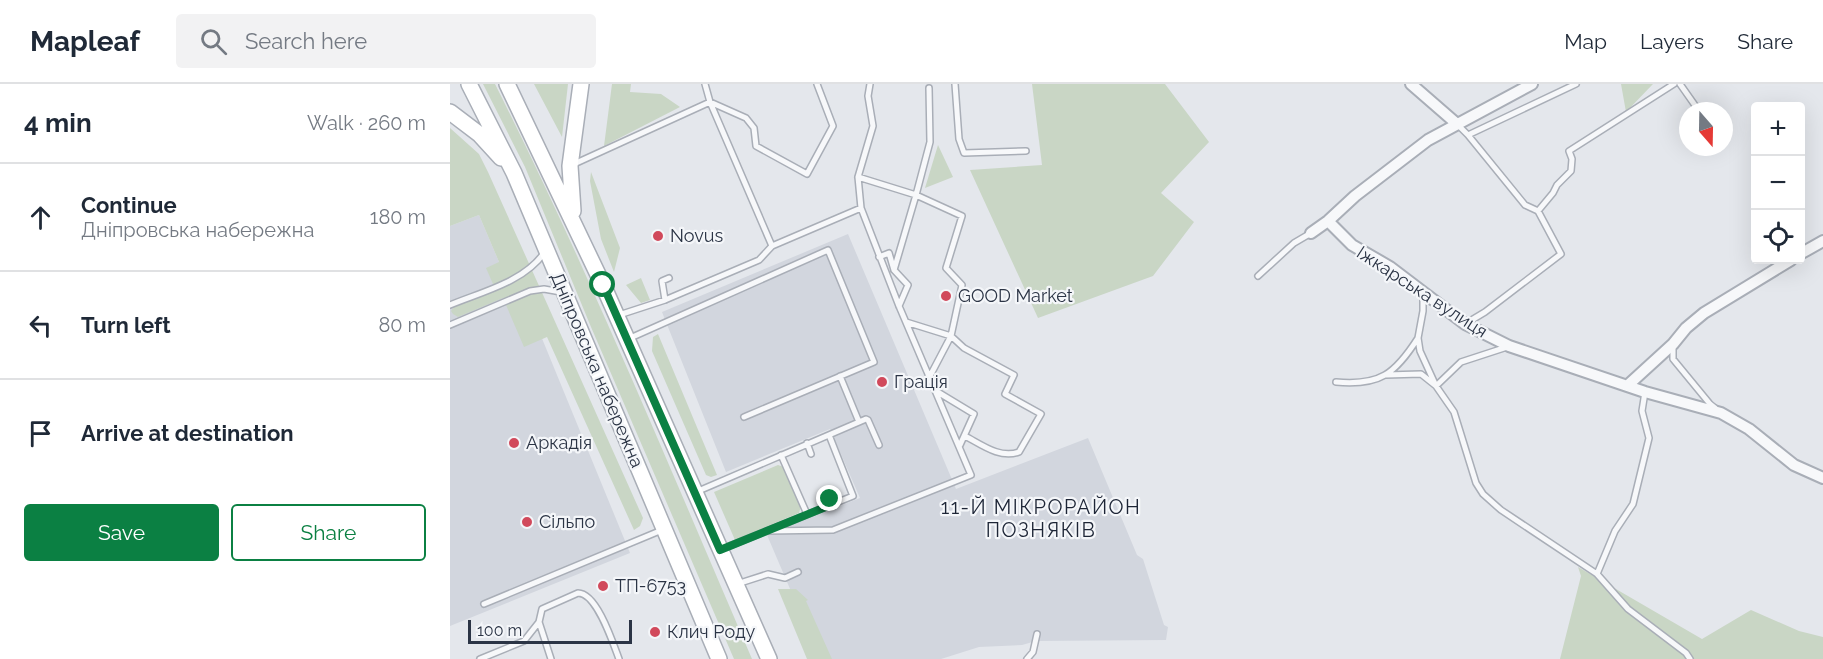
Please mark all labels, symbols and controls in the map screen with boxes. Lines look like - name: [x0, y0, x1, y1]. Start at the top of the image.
- search box: [176, 14, 596, 68]
- text: Mapleaf: [30, 25, 140, 58]
- icon: search: [197, 25, 230, 58]
- text: Search here: [245, 28, 367, 54]
- text: Map: [1564, 29, 1607, 54]
- text: Layers: [1640, 29, 1704, 54]
- text: Share: [1737, 29, 1793, 54]
- north arrow: [1679, 102, 1733, 156]
- map controls: [1751, 102, 1805, 264]
- button: +: [1751, 102, 1805, 156]
- text: 4 min: [24, 108, 92, 138]
- text: Walk · 260 m: [307, 111, 426, 135]
- button: −: [1751, 156, 1805, 210]
- text: Continue: [81, 192, 177, 218]
- icon: ahead: [24, 201, 57, 234]
- text: 180 m: [370, 205, 426, 229]
- button: locate: [1751, 210, 1805, 264]
- text: Дніпровська набережна: [81, 218, 314, 242]
- place label: Novus: [670, 225, 723, 246]
- marker: Novus: [651, 229, 665, 243]
- street label: Іжкарська вулиця: [1353, 242, 1491, 342]
- street label: Дніпровська набережна: [547, 269, 648, 471]
- route start: [589, 271, 615, 297]
- place label: GOOD Market: [958, 285, 1073, 306]
- marker: GOOD Market: [939, 289, 953, 303]
- icon: left: [24, 309, 57, 342]
- text: Turn left: [81, 312, 171, 338]
- text: 80 m: [378, 313, 426, 337]
- place label: Грація: [894, 371, 948, 392]
- marker: Грація: [875, 375, 889, 389]
- icon: arrive: [24, 417, 57, 450]
- text: Arrive at destination: [81, 420, 294, 446]
- place label: Аркадія: [526, 432, 592, 453]
- marker: Аркадія: [507, 436, 521, 450]
- route end: [816, 485, 842, 511]
- district label: 11-Й МІКРОРАЙОН ПОЗНЯКІВ: [941, 495, 1141, 542]
- button: Save: [24, 504, 219, 561]
- button: Share: [231, 504, 426, 561]
- place label: Сільпо: [539, 511, 596, 532]
- marker: Сільпо: [520, 515, 534, 529]
- place label: ТП-6753: [615, 575, 686, 596]
- marker: ТП-6753: [596, 579, 610, 593]
- scale bar: [468, 617, 632, 644]
- text: 100 m: [477, 621, 522, 640]
- place label: Клич Роду: [667, 621, 756, 642]
- marker: Клич Роду: [648, 625, 662, 639]

